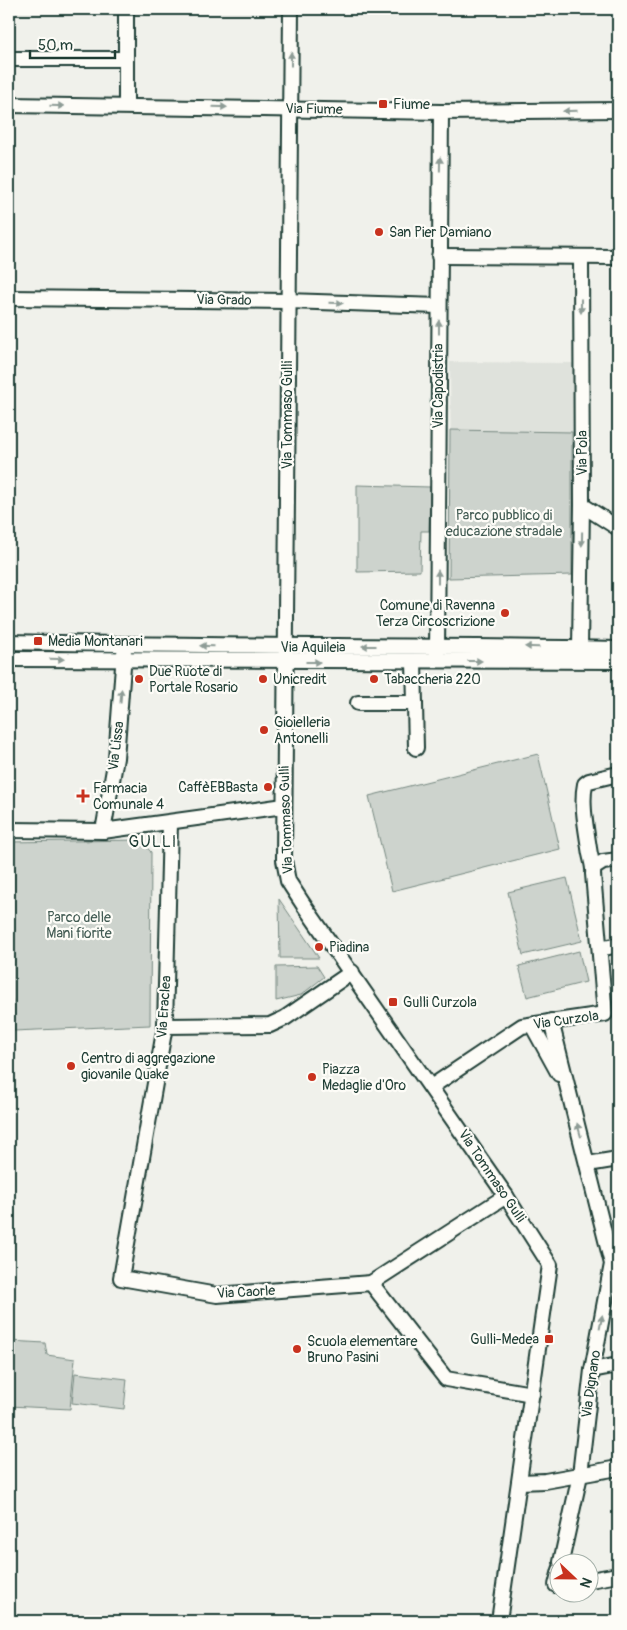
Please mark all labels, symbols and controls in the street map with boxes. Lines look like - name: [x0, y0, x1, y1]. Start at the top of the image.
- scale bar: [30, 28, 115, 60]
- text: 50 m: [38, 36, 73, 55]
- one-way arrow: [287, 51, 295, 67]
- place label: Fiume: [393, 96, 430, 113]
- marker: Fiume: [377, 98, 389, 110]
- street label: Via Fiume: [285, 100, 343, 118]
- one-way arrow: [50, 102, 66, 110]
- one-way arrow: [212, 103, 228, 111]
- one-way arrow: [561, 107, 577, 115]
- one-way arrow: [436, 156, 444, 172]
- place label: San Pier Damiano: [389, 224, 492, 241]
- marker: San Pier Damiano: [373, 226, 385, 238]
- street label: Via Grado: [196, 291, 252, 309]
- one-way arrow: [328, 299, 344, 307]
- one-way arrow: [577, 299, 585, 315]
- one-way arrow: [435, 319, 443, 335]
- street label: Via Capodistria: [430, 344, 447, 428]
- street label: Via Tommaso Gulli: [279, 360, 296, 469]
- street label: Via Pola: [574, 430, 591, 476]
- park label: Parco pubblico di educazione stradale: [446, 507, 562, 540]
- one-way arrow: [578, 531, 586, 547]
- one-way arrow: [434, 569, 442, 585]
- place label: Comune di Ravenna Terza Circoscrizione: [376, 597, 495, 630]
- marker: Comune di Ravenna Terza Circoscrizione: [499, 607, 511, 619]
- place label: Media Montanari: [48, 633, 143, 650]
- marker: Media Montanari: [32, 635, 44, 647]
- street label: Via Aquileia: [281, 639, 345, 656]
- one-way arrow: [199, 642, 215, 650]
- one-way arrow: [361, 643, 377, 651]
- one-way arrow: [524, 643, 540, 651]
- one-way arrow: [50, 656, 66, 664]
- one-way arrow: [467, 657, 483, 665]
- one-way arrow: [305, 658, 321, 666]
- place label: Due Ruote di Portale Rosario: [149, 663, 239, 696]
- place label: Unicredit: [273, 671, 327, 688]
- place label: Tabaccheria 220: [384, 671, 481, 688]
- marker: Due Ruote di Portale Rosario: [133, 673, 145, 685]
- marker: Unicredit: [257, 673, 269, 685]
- marker: Tabaccheria 220: [368, 673, 380, 685]
- one-way arrow: [118, 688, 126, 704]
- place label: Gioielleria Antonelli: [274, 714, 330, 747]
- street label: Via Lissa: [105, 720, 127, 772]
- marker: Gioielleria Antonelli: [258, 724, 270, 736]
- street label: Via Tommaso Gulli: [276, 765, 296, 874]
- place label: CaffèEBBasta: [178, 779, 258, 796]
- place label: Farmacia Comunale 4: [93, 780, 164, 813]
- marker: CaffèEBBasta: [262, 781, 274, 793]
- marker: Farmacia Comunale 4: [77, 790, 89, 802]
- district label: GULLI: [129, 832, 177, 852]
- park label: Parco delle Mani fiorite: [46, 909, 112, 942]
- place label: Piadina: [329, 939, 369, 956]
- marker: Piadina: [313, 941, 325, 953]
- street label: Via Eraclea: [153, 975, 175, 1039]
- place label: Gulli Curzola: [403, 994, 477, 1011]
- marker: Gulli Curzola: [387, 996, 399, 1008]
- street label: Via Curzola: [532, 1007, 600, 1033]
- place label: Centro di aggregazione giovanile Quake: [81, 1050, 215, 1083]
- marker: Centro di aggregazione giovanile Quake: [65, 1060, 77, 1072]
- place label: Piazza Medaglie d'Oro: [322, 1061, 406, 1094]
- marker: Piazza Medaglie d'Oro: [306, 1071, 318, 1083]
- one-way arrow: [575, 1122, 583, 1137]
- street label: Via Tommaso Gulli: [455, 1126, 530, 1226]
- street label: Via Caorle: [216, 1282, 276, 1302]
- one-way arrow: [597, 1315, 605, 1330]
- place label: Gulli-Medea: [470, 1331, 539, 1348]
- place label: Scuola elementare Bruno Pasini: [307, 1333, 417, 1366]
- marker: Gulli-Medea: [543, 1333, 555, 1345]
- marker: Scuola elementare Bruno Pasini: [291, 1343, 303, 1355]
- street label: Via Dignano: [578, 1348, 604, 1419]
- north arrow: [550, 1552, 600, 1602]
- text: N: [576, 1575, 595, 1590]

